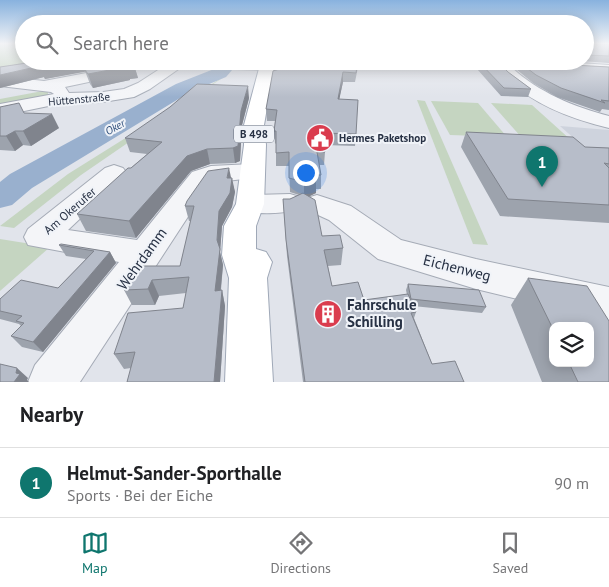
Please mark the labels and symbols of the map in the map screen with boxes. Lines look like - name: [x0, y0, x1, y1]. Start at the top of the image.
- street label: Hüttenstraße: [48, 89, 111, 109]
- water label: Oker: [103, 115, 129, 138]
- public building icon: Hermes Paketshop: [305, 123, 335, 153]
- road number: B 498: [234, 126, 274, 142]
- place label: Hermes Paketshop: [339, 131, 426, 145]
- pin: 1: [526, 146, 558, 187]
- your location: [293, 160, 319, 186]
- street label: Am Okerufer: [40, 184, 99, 237]
- street label: Wehrdamm: [113, 224, 171, 294]
- street label: Eichenweg: [421, 250, 493, 285]
- place label: Fahrschule Schilling: [347, 295, 417, 331]
- building icon: Fahrschule Schilling: [313, 299, 343, 329]

